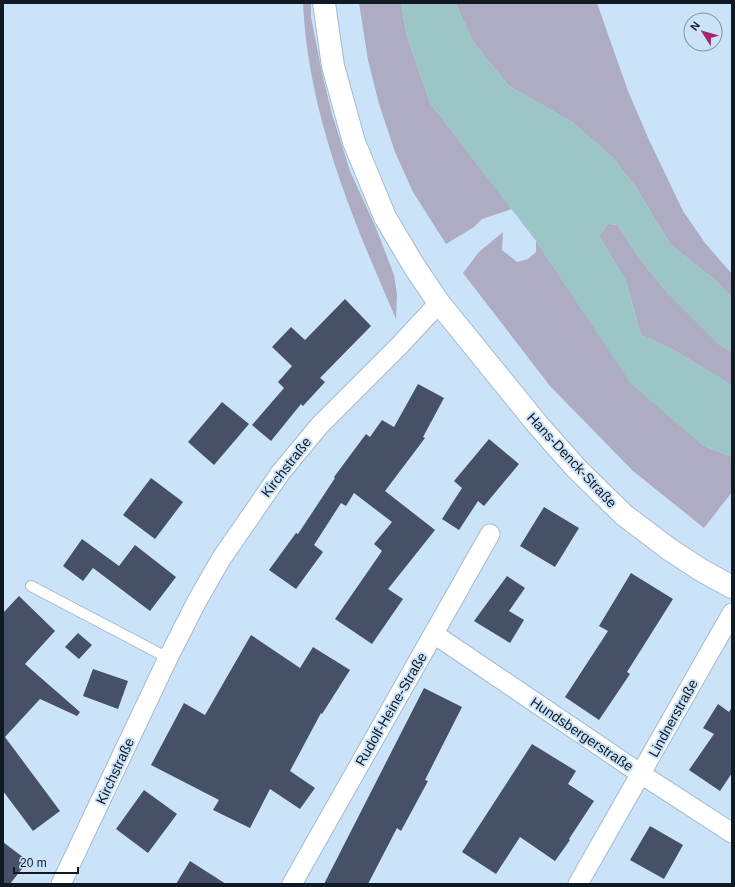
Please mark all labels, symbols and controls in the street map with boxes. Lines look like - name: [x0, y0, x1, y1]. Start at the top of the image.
- north arrow: [683, 12, 723, 52]
- text: N: [688, 19, 702, 33]
- street label: Hans-Denck-Straße: [524, 409, 620, 511]
- street label: Kirchstraße: [258, 434, 314, 500]
- street label: Rudolf-Heine-Straße: [352, 649, 430, 769]
- street label: Lindnerstraße: [645, 676, 701, 760]
- street label: Hundsbergerstraße: [528, 694, 637, 774]
- street label: Kirchstraße: [93, 735, 137, 807]
- scale bar: [14, 849, 78, 875]
- text: 20 m: [20, 856, 47, 870]

